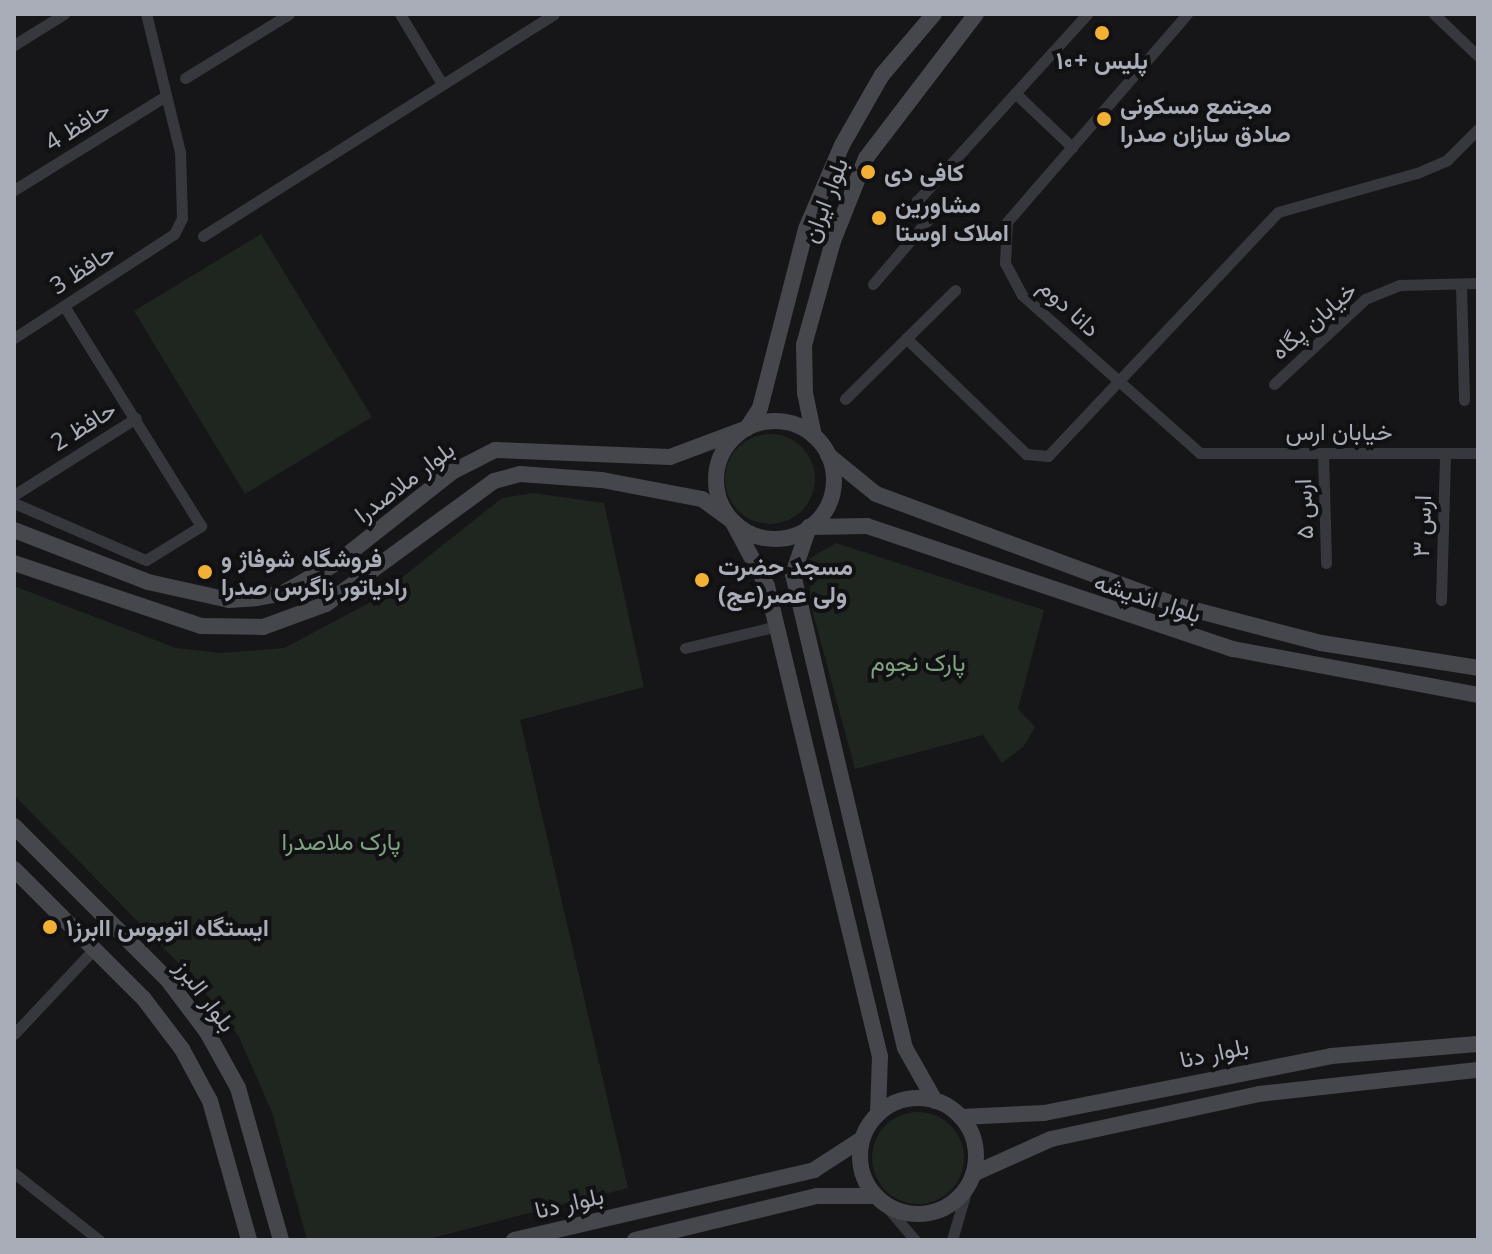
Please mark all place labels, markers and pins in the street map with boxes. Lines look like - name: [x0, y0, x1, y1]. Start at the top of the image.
- marker: پلیس +۱۰: [1093, 24, 1111, 42]
- place label: پلیس +۱۰: [1056, 46, 1148, 74]
- place label: مجتمع مسکونی صادق سازان صدرا: [1120, 91, 1291, 147]
- marker: مجتمع مسکونی صادق سازان صدرا: [1095, 110, 1113, 128]
- place label: کافی دی: [884, 158, 964, 186]
- marker: کافی دی: [859, 163, 877, 181]
- place label: مشاورین املاک اوستا: [895, 190, 1009, 246]
- marker: مشاورین املاک اوستا: [870, 209, 888, 227]
- place label: فروشگاه شوفاژ و رادیاتور زاگرس صدرا: [221, 544, 407, 600]
- place label: مسجد حضرت ولی عصر(عج): [718, 552, 853, 608]
- marker: فروشگاه شوفاژ و رادیاتور زاگرس صدرا: [196, 563, 214, 581]
- marker: مسجد حضرت ولی عصر(عج): [693, 571, 711, 589]
- place label: ایستگاه اتوبوس اابرز۱: [66, 913, 269, 941]
- marker: ایستگاه اتوبوس اابرز۱: [41, 918, 59, 936]

